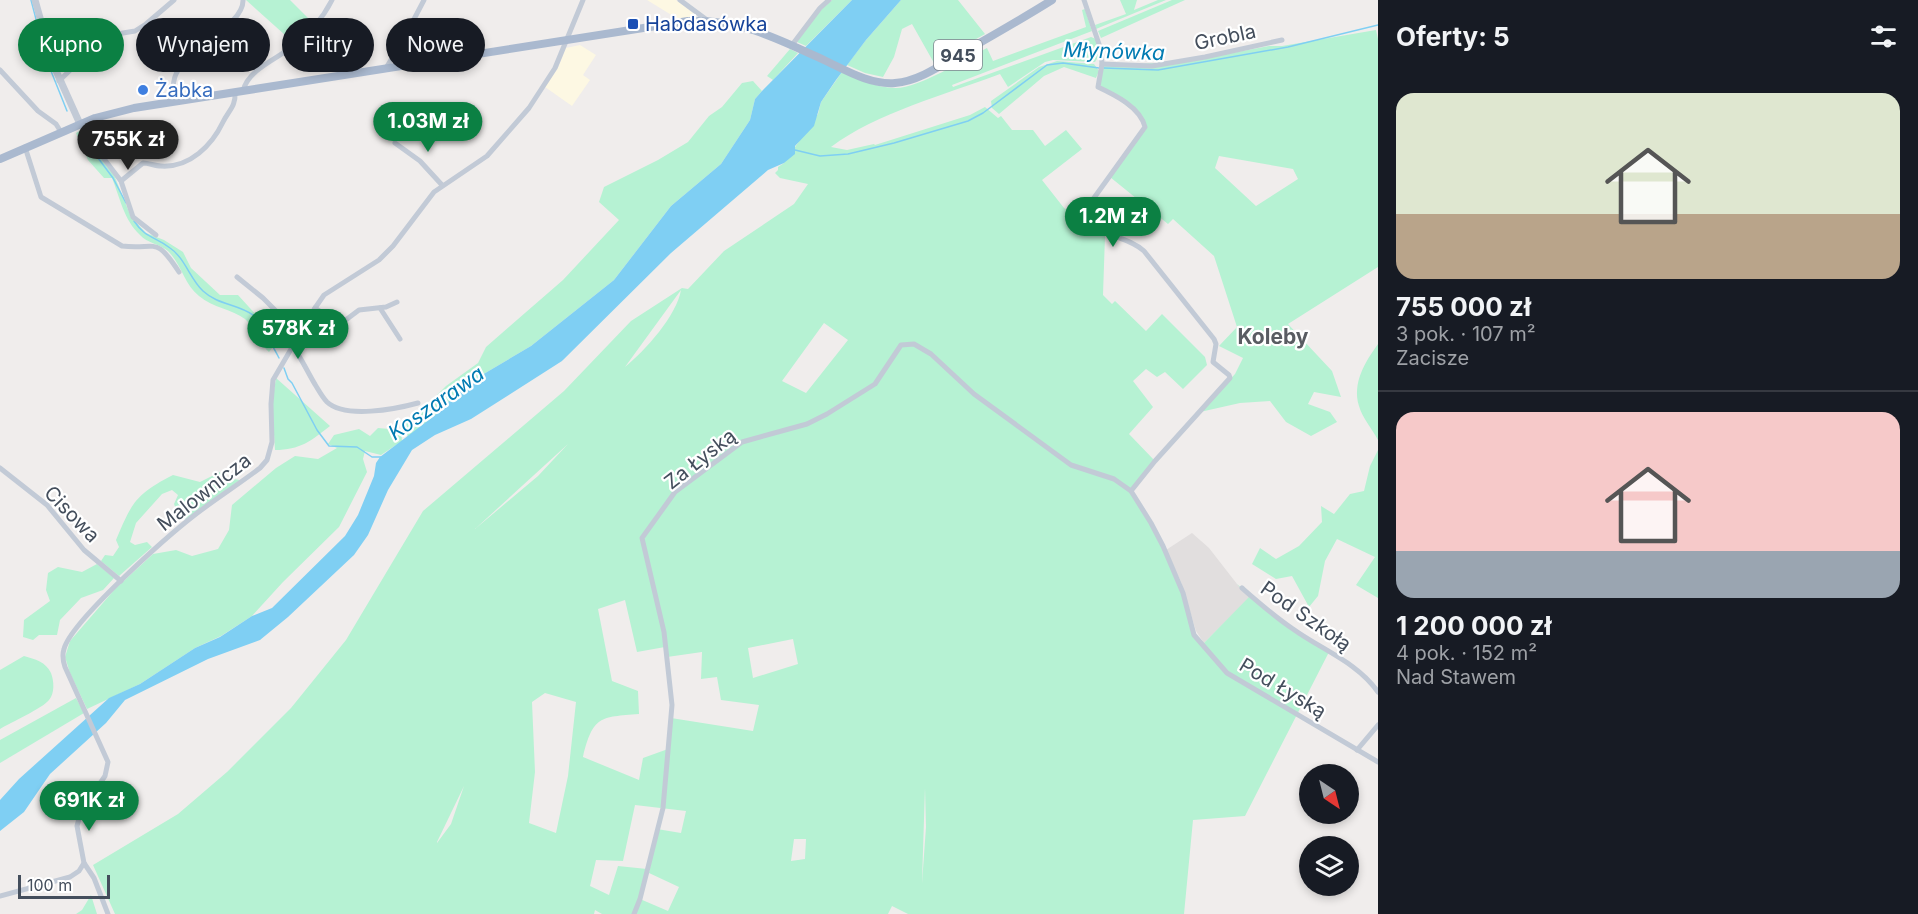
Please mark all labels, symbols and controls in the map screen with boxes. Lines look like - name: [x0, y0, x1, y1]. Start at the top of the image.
- place label: Habdasówka: [645, 12, 768, 36]
- marker: Habdasówka: [626, 17, 640, 31]
- chip: Kupno: [18, 18, 124, 72]
- chip: Wynajem: [136, 18, 270, 72]
- chip: Filtry: [282, 18, 374, 72]
- chip: Nowe: [386, 18, 485, 72]
- street label: Grobla: [1192, 19, 1258, 55]
- icon: filters: [1867, 20, 1900, 53]
- text: Oferty: 5: [1396, 21, 1510, 52]
- water label: Młynówka: [1063, 37, 1165, 65]
- road number: 945: [934, 40, 982, 70]
- place label: Żabka: [155, 77, 213, 102]
- marker: Żabka: [136, 83, 150, 97]
- pin: 1.03M zł: [366, 102, 490, 153]
- text: 1.03M zł: [387, 109, 469, 133]
- pin: 755K zł: [73, 120, 183, 171]
- text: 755K zł: [92, 127, 165, 151]
- icon: home: [1594, 132, 1702, 240]
- pin: 1.2M zł: [1058, 197, 1168, 248]
- text: 1.2M zł: [1079, 204, 1147, 228]
- text: 755 000 zł: [1396, 291, 1531, 322]
- pin: 578K zł: [243, 309, 353, 360]
- text: 578K zł: [261, 316, 335, 340]
- text: 3 pok. · 107 m²: [1396, 322, 1536, 346]
- district label: Koleby: [1238, 324, 1309, 349]
- text: Zacisze: [1396, 346, 1469, 370]
- water label: Koszarawa: [383, 361, 489, 445]
- street label: Za Łyską: [660, 424, 740, 494]
- street label: Malownicza: [152, 448, 256, 536]
- icon: home: [1594, 451, 1702, 559]
- street label: Cisowa: [39, 481, 105, 547]
- street label: Pod Szkołą: [1256, 576, 1356, 656]
- text: 1 200 000 zł: [1396, 610, 1552, 641]
- text: 4 pok. · 152 m²: [1396, 641, 1537, 665]
- street label: Pod Łyską: [1235, 653, 1331, 723]
- text: Nad Stawem: [1396, 665, 1516, 689]
- north arrow: [1299, 764, 1359, 824]
- map controls: [1299, 764, 1359, 896]
- pin: 691K zł: [34, 781, 144, 832]
- text: 691K zł: [54, 788, 124, 812]
- button: layers: [1299, 836, 1359, 896]
- scale bar: [18, 872, 110, 900]
- text: 100 m: [27, 875, 72, 895]

